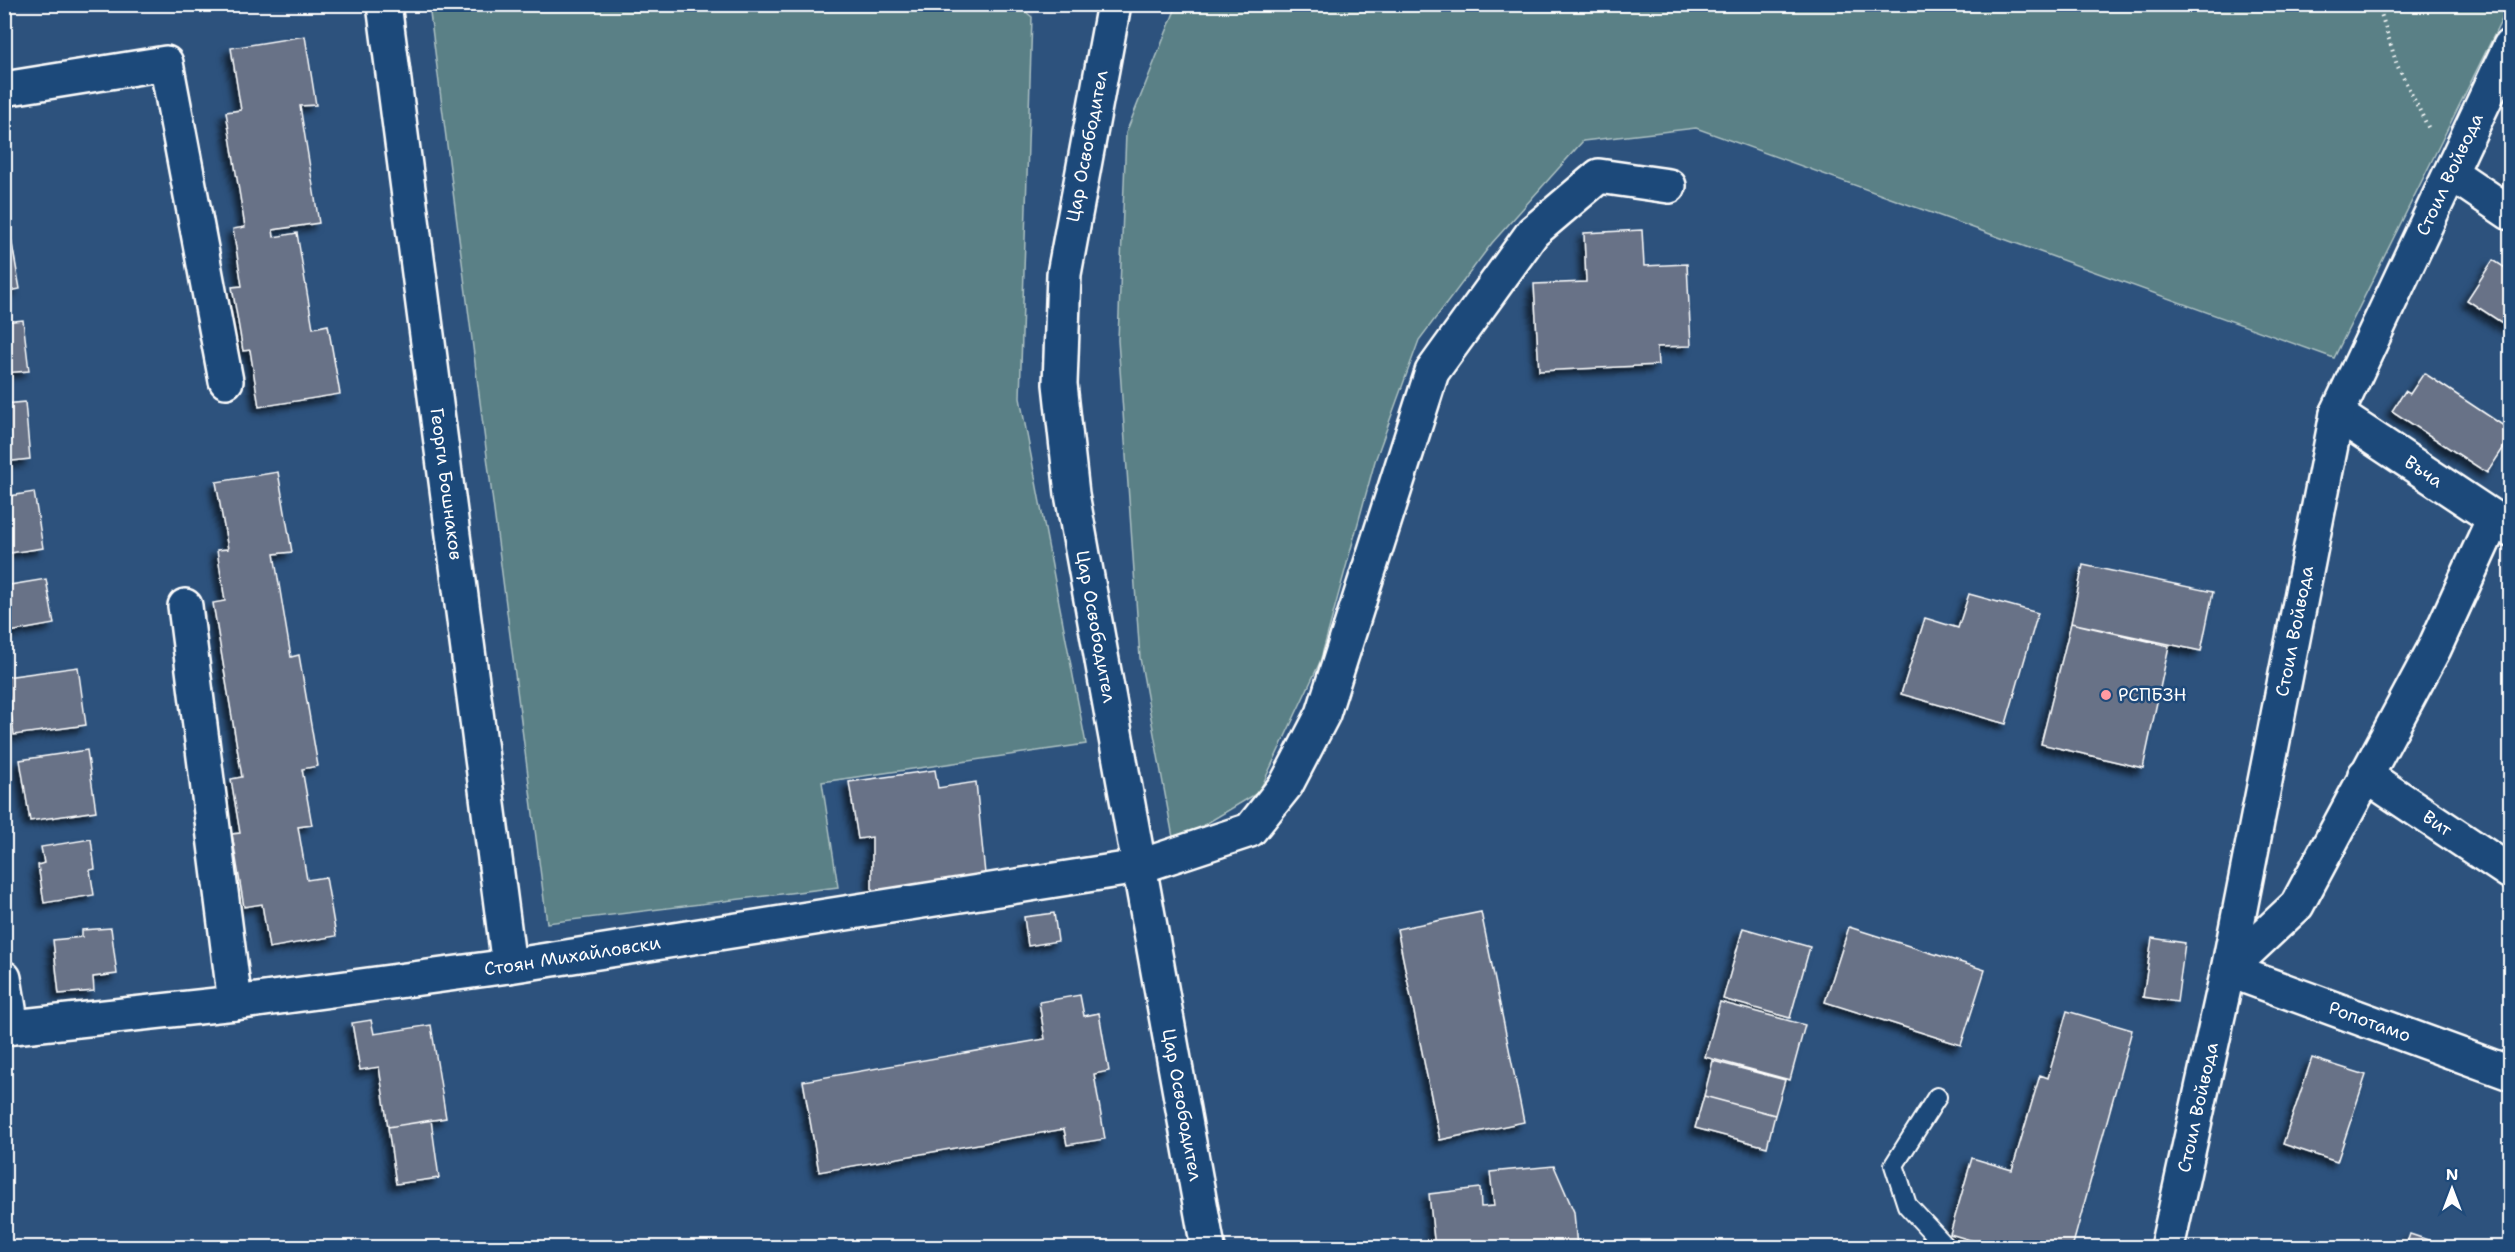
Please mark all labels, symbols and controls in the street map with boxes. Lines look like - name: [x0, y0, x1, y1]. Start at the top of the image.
- street label: Цар Освободител: [1060, 68, 1114, 224]
- street label: Стоил Войвода: [2411, 109, 2489, 240]
- street label: Георги Бошнаков: [425, 406, 468, 561]
- street label: Въча: [2400, 450, 2448, 493]
- street label: Цар Освободител: [1070, 548, 1121, 705]
- street label: Стоил Войвода: [2270, 564, 2319, 699]
- place label: РСПБЗН: [2118, 683, 2187, 707]
- marker: РСПБЗН: [2099, 688, 2113, 702]
- street label: Вит: [2418, 805, 2457, 842]
- street label: Стоян Михайловски: [483, 930, 662, 981]
- street label: Ропотамо: [2325, 996, 2414, 1048]
- street label: Цар Освободител: [1157, 1027, 1208, 1183]
- street label: Стоил Войвода: [2172, 1040, 2224, 1175]
- north arrow: [2422, 1159, 2482, 1219]
- text: N: [2446, 1164, 2458, 1185]

